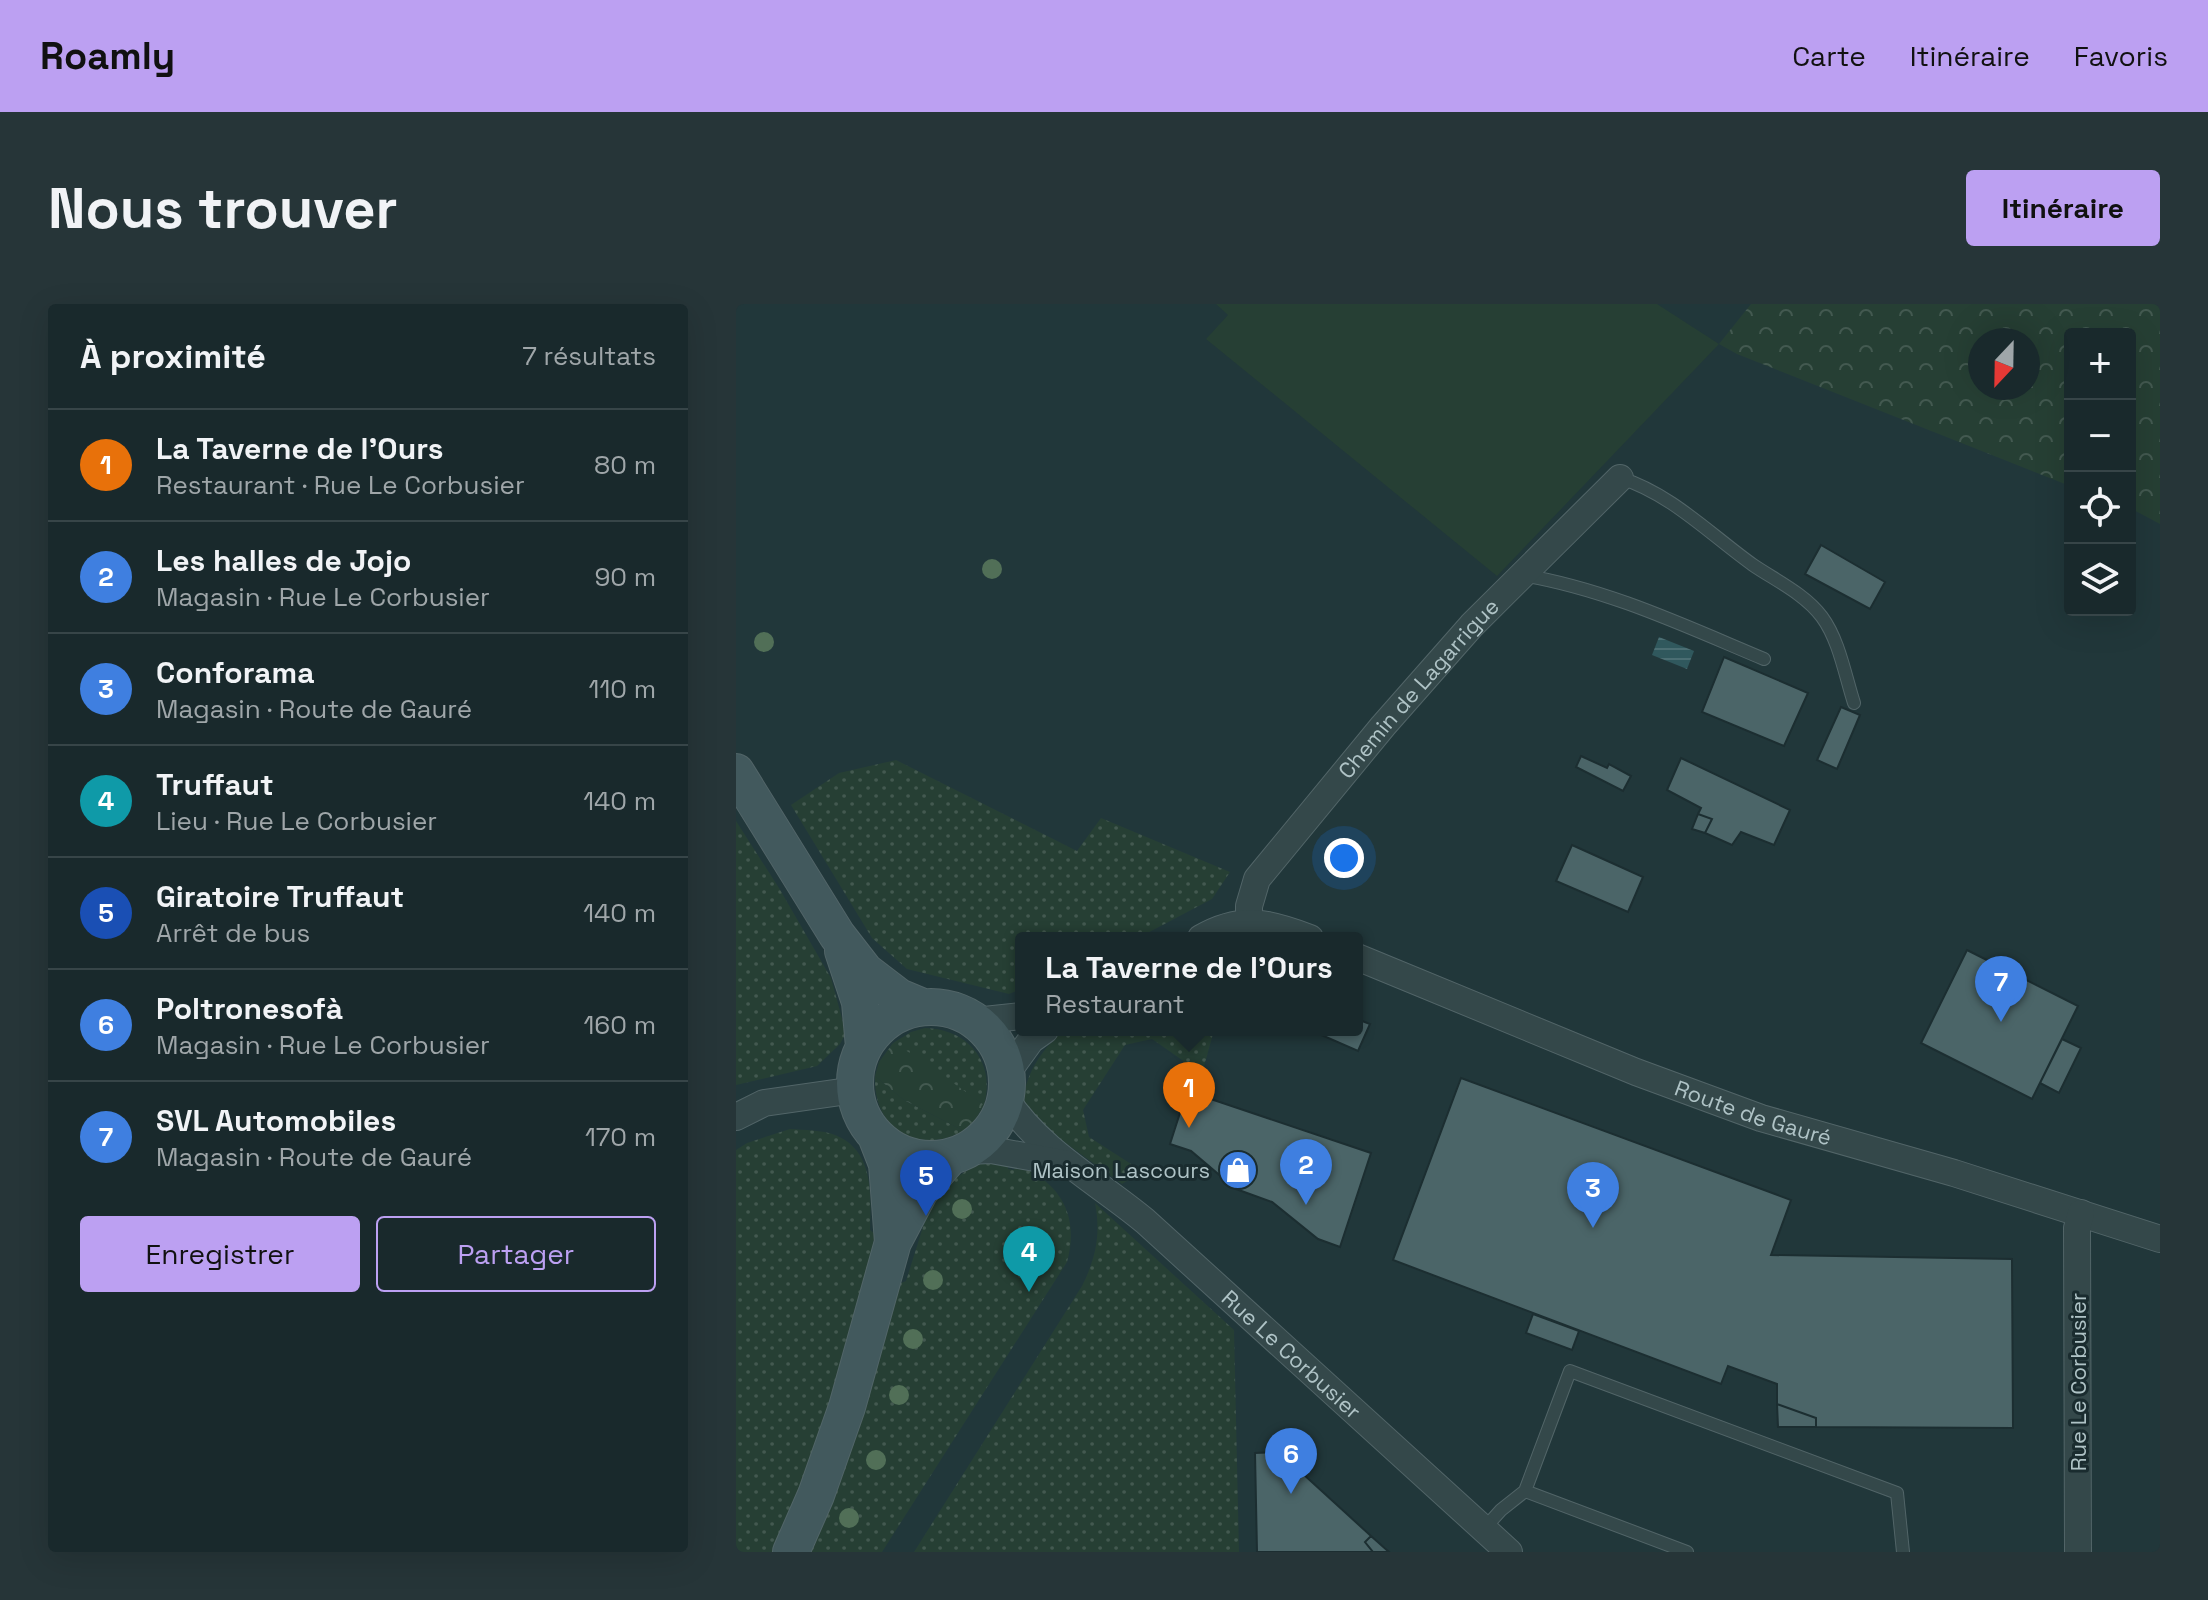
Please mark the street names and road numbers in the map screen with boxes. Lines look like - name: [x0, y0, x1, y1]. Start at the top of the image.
- street label: Chemin de Lagarrigue: [1332, 592, 1505, 784]
- street label: Route de Gauré: [1671, 1074, 1835, 1151]
- street label: Rue Le Corbusier: [1216, 1284, 1367, 1425]
- street label: Rue Le Corbusier: [2064, 1293, 2092, 1471]

